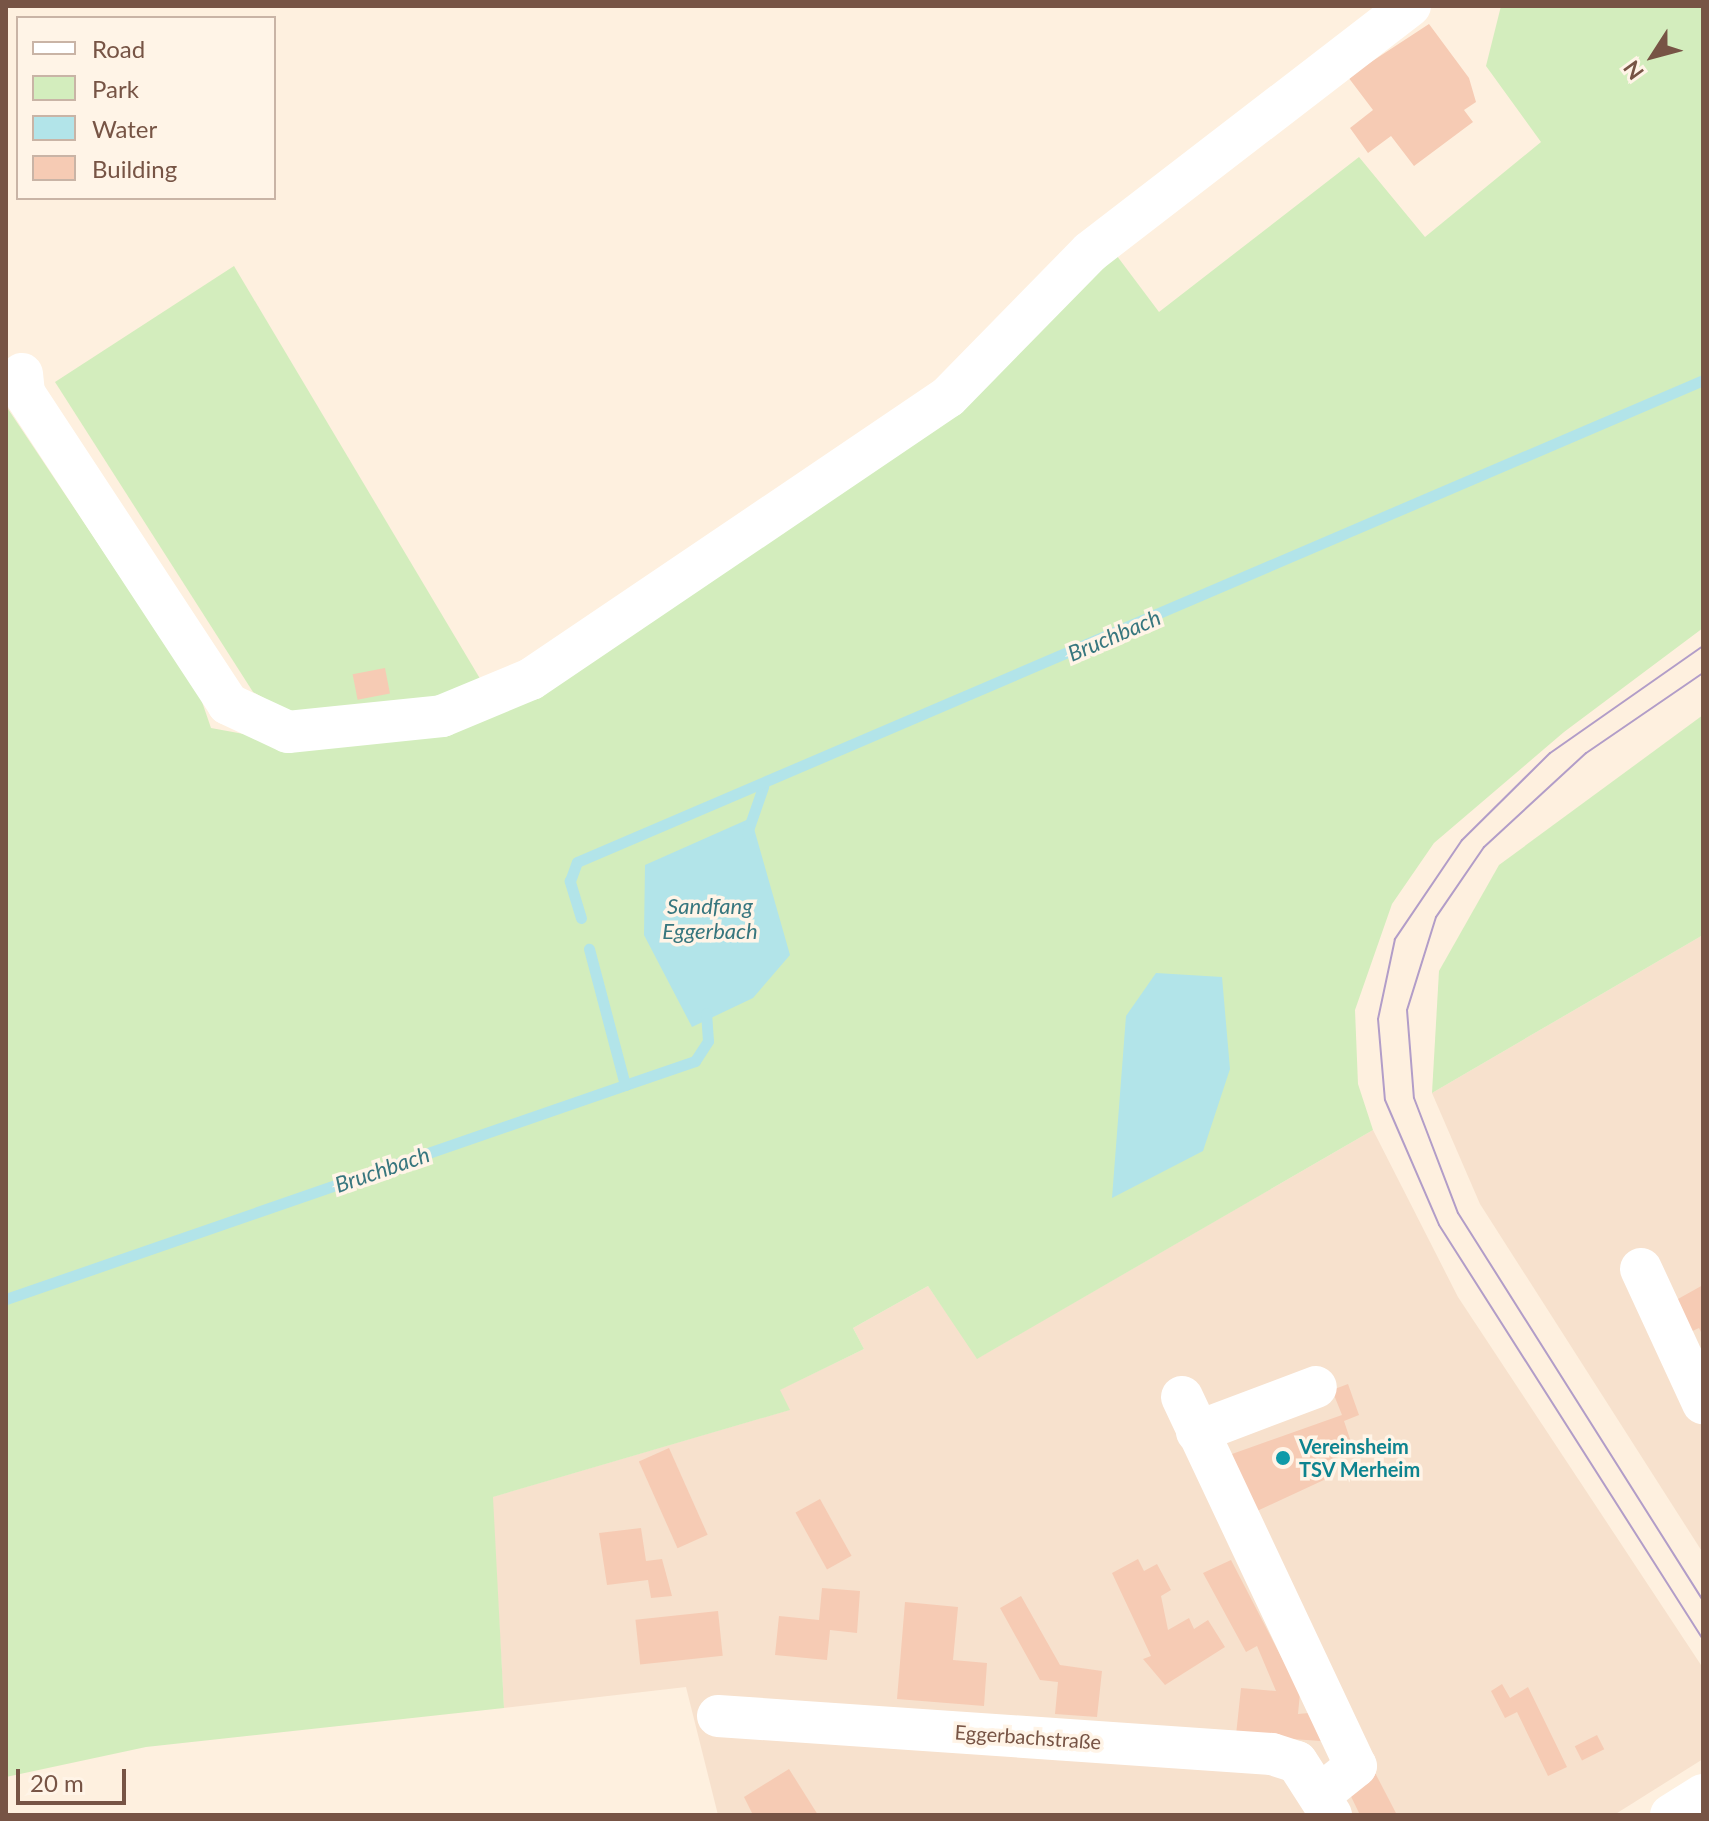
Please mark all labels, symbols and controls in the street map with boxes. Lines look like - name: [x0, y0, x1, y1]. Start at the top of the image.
- legend: [16, 16, 276, 200]
- north arrow: [1613, 16, 1693, 96]
- text: Road: [92, 34, 145, 63]
- text: N: [1617, 56, 1649, 85]
- text: Park: [92, 74, 139, 103]
- text: Water: [92, 114, 157, 143]
- text: Building: [92, 154, 177, 183]
- water label: Bruchbach: [1064, 604, 1164, 666]
- water label: Sandfang Eggerbach: [662, 892, 758, 944]
- water label: Bruchbach: [331, 1141, 433, 1197]
- place label: Vereinsheim TSV Merheim: [1299, 1434, 1421, 1481]
- marker: Vereinsheim TSV Merheim: [1274, 1449, 1292, 1467]
- street label: Eggerbachstraße: [954, 1720, 1102, 1754]
- scale bar: [20, 1753, 130, 1803]
- text: 20 m: [30, 1768, 84, 1797]

